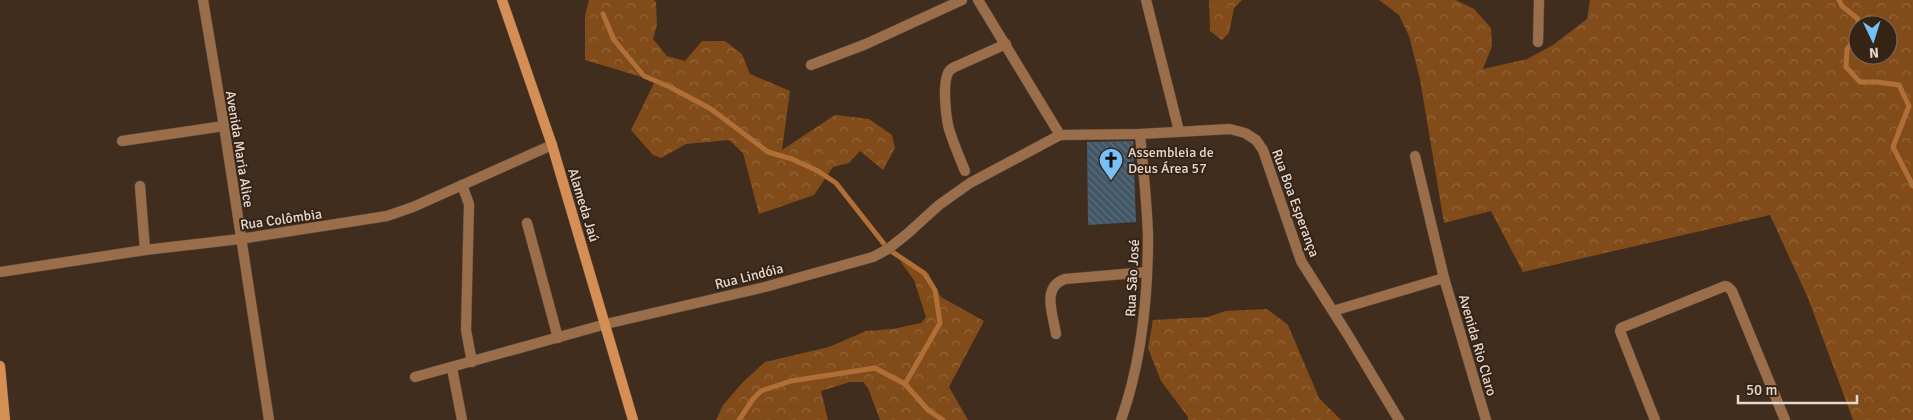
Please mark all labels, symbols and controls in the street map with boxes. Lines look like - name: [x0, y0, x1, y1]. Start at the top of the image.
- north arrow: [1848, 15, 1898, 65]
- text: N: [1868, 44, 1879, 61]
- street label: Avenida Maria Alice: [222, 89, 257, 209]
- place label: Assembleia de Deus Área 57: [1128, 144, 1214, 177]
- church icon: Assembleia de Deus Área 57: [1098, 147, 1124, 181]
- street label: Rua Boa Esperança: [1268, 147, 1323, 260]
- street label: Alameda Jaú: [564, 166, 603, 244]
- street label: Rua Colômbia: [239, 205, 323, 234]
- street label: Rua São José: [1122, 239, 1143, 317]
- street label: Rua Lindóia: [713, 260, 785, 293]
- street label: Avenida Rio Claro: [1455, 292, 1500, 398]
- scale bar: [1738, 372, 1857, 404]
- text: 50 m: [1746, 381, 1777, 399]

